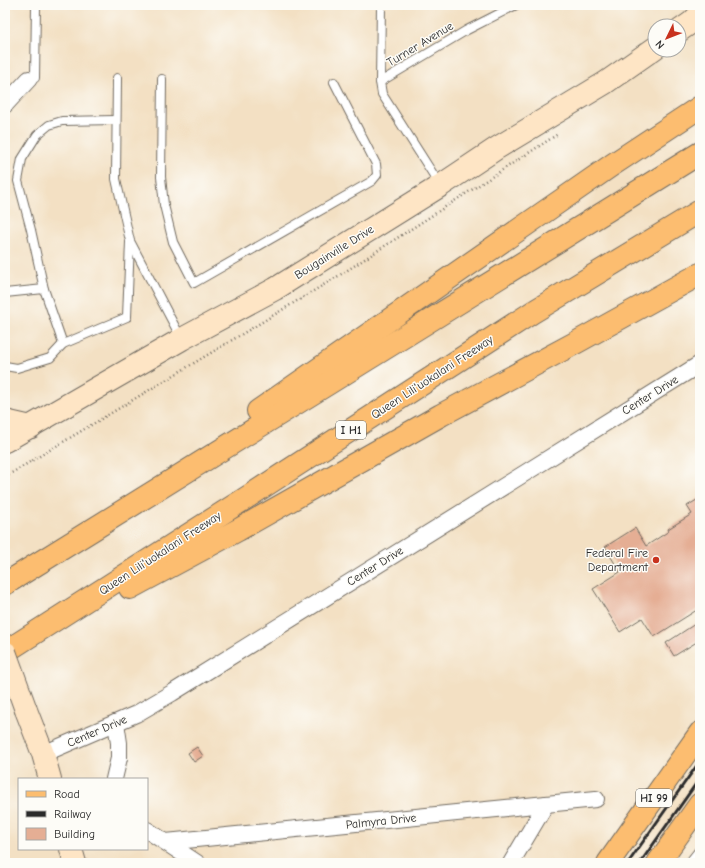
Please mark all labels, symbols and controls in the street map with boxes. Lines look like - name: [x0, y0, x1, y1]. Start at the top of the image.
- north arrow: [647, 18, 687, 58]
- street label: Turner Avenue: [384, 19, 456, 69]
- text: N: [653, 37, 667, 52]
- street label: Bougainville Drive: [292, 222, 376, 282]
- street label: Queen Liliʻuokalani Freeway: [368, 332, 496, 422]
- street label: Center Drive: [619, 372, 681, 418]
- road number: I H1: [336, 421, 366, 439]
- street label: Queen Liliʻuokalani Freeway: [96, 508, 224, 598]
- street label: Center Drive: [344, 543, 406, 589]
- place label: Federal Fire Department: [586, 546, 649, 574]
- marker: Federal Fire Department: [651, 555, 661, 565]
- street label: Center Drive: [65, 712, 129, 750]
- legend: [18, 778, 148, 850]
- text: Road: [54, 787, 80, 801]
- road number: HI 99: [636, 789, 672, 807]
- text: Railway: [54, 807, 92, 821]
- street label: Palmyra Drive: [345, 810, 417, 832]
- text: Building: [54, 827, 95, 841]

